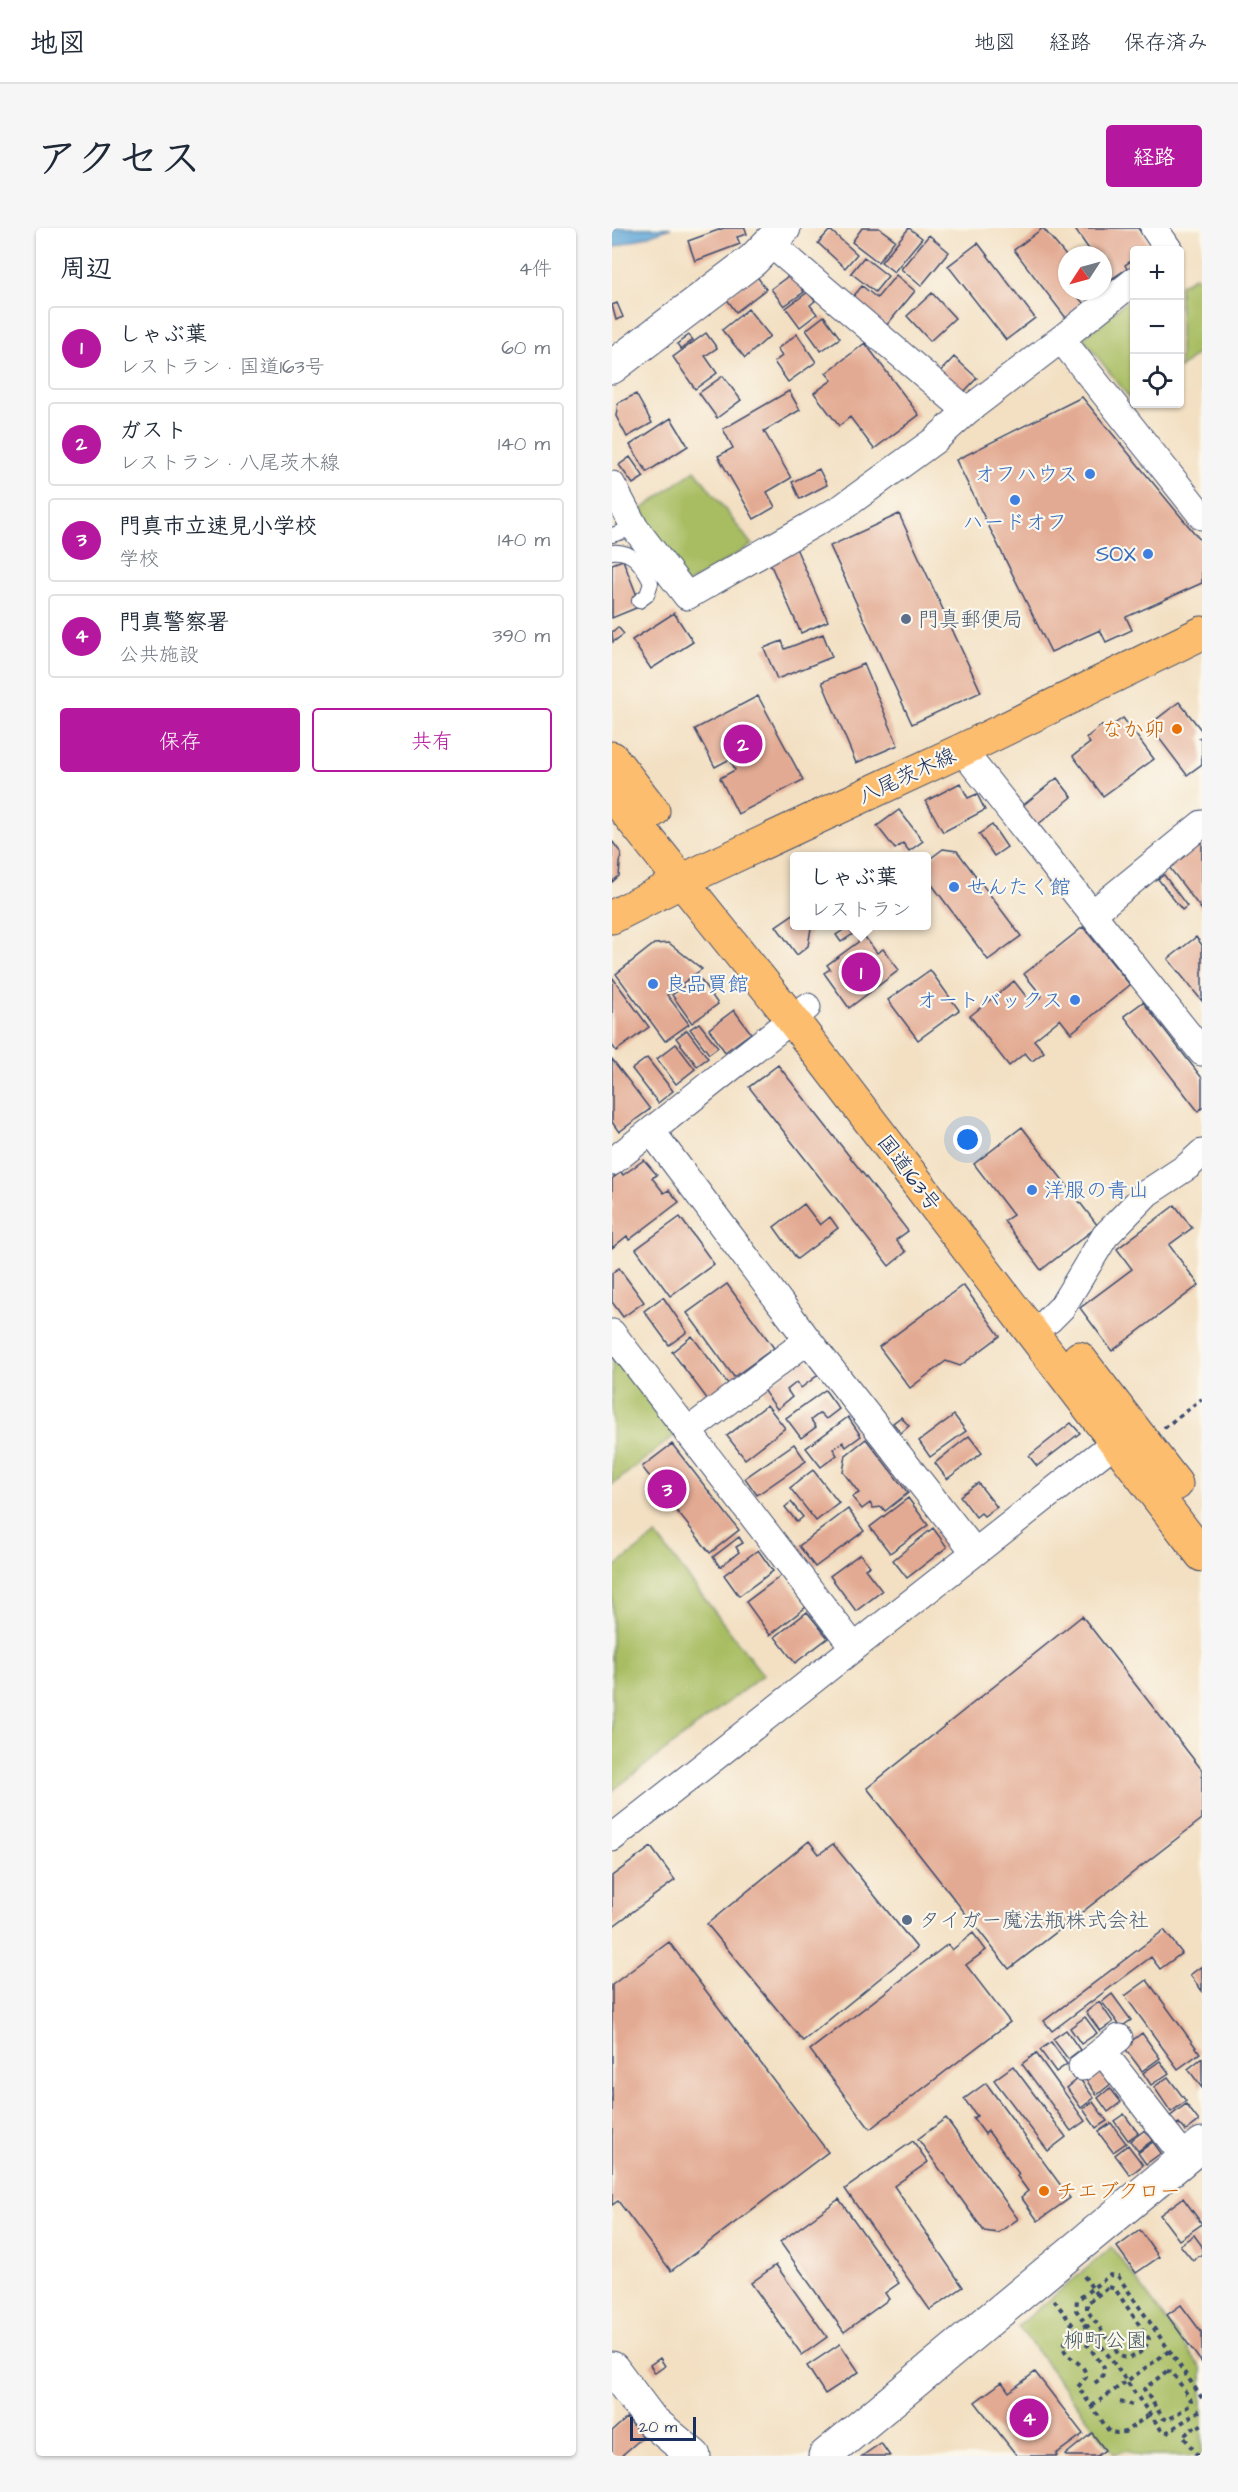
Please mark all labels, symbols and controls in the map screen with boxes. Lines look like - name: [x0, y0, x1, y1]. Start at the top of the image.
- text: 地図: [30, 24, 86, 63]
- text: 地図: [974, 28, 1016, 57]
- text: 経路: [1049, 28, 1091, 57]
- text: 保存済み: [1124, 28, 1208, 57]
- button: 経路: [1106, 125, 1202, 187]
- text: アクセス: [36, 131, 201, 189]
- north arrow: [1058, 246, 1112, 300]
- map controls: [1130, 246, 1184, 408]
- button: +: [1130, 246, 1184, 300]
- text: 周辺: [60, 251, 112, 287]
- text: 4件: [518, 255, 552, 283]
- button: −: [1130, 300, 1184, 354]
- text: しゃぶ葉: [119, 319, 207, 350]
- text: 1: [80, 334, 83, 362]
- text: 60 m: [501, 334, 550, 362]
- text: レストラン · 国道163号: [119, 353, 325, 381]
- button: locate: [1130, 354, 1184, 408]
- text: ガスト: [119, 415, 187, 446]
- text: 2: [76, 430, 87, 458]
- text: 140 m: [498, 430, 550, 458]
- text: レストラン · 八尾茨木線: [119, 449, 339, 477]
- place label: オフハウス: [974, 460, 1078, 489]
- marker: オフハウス: [1083, 467, 1097, 481]
- marker: ハードオフ: [1008, 493, 1022, 507]
- place label: ハードオフ: [963, 508, 1068, 537]
- text: 門真市立速見小学校: [119, 511, 317, 542]
- text: 3: [76, 526, 87, 554]
- text: 140 m: [498, 526, 550, 554]
- place label: SOX: [1096, 540, 1136, 569]
- text: 学校: [119, 545, 159, 573]
- marker: SOX: [1141, 547, 1155, 561]
- place label: 門真郵便局: [918, 605, 1023, 634]
- text: 門真警察署: [119, 607, 229, 638]
- marker: 門真郵便局: [899, 612, 913, 626]
- text: 4: [75, 622, 88, 650]
- text: 390 m: [492, 622, 550, 650]
- text: 公共施設: [119, 641, 199, 669]
- button: 保存: [60, 708, 300, 772]
- button: 共有: [312, 708, 552, 772]
- place label: なか卯: [1102, 715, 1165, 744]
- pin: 2: [724, 722, 762, 766]
- marker: なか卯: [1170, 722, 1184, 736]
- street label: 八尾茨木線: [853, 741, 961, 811]
- popup: [790, 852, 931, 930]
- text: しゃぶ葉: [810, 862, 898, 893]
- place label: せんたく館: [966, 873, 1071, 902]
- marker: せんたく館: [947, 880, 961, 894]
- text: レストラン: [810, 896, 911, 924]
- pin: 1: [842, 950, 880, 994]
- place label: 良品買館: [665, 970, 749, 999]
- marker: 良品買館: [646, 977, 660, 991]
- place label: オートバックス: [916, 986, 1063, 1015]
- marker: オートバックス: [1068, 993, 1082, 1007]
- your location: [953, 1125, 982, 1154]
- street label: 国道163号: [870, 1129, 948, 1217]
- place label: 洋服の青山: [1044, 1176, 1149, 1205]
- marker: 洋服の青山: [1025, 1183, 1039, 1197]
- pin: 3: [648, 1466, 686, 1512]
- place label: タイガー魔法瓶株式会社: [919, 1906, 1149, 1935]
- marker: タイガー魔法瓶株式会社: [900, 1913, 914, 1927]
- place label: チエブクロー: [1056, 2177, 1181, 2206]
- marker: チエブクロー: [1037, 2184, 1051, 2198]
- park label: 柳町公園: [1063, 2326, 1147, 2355]
- pin: 4: [1010, 2396, 1048, 2440]
- scale bar: [630, 2414, 696, 2442]
- text: 20 m: [639, 2416, 677, 2438]

